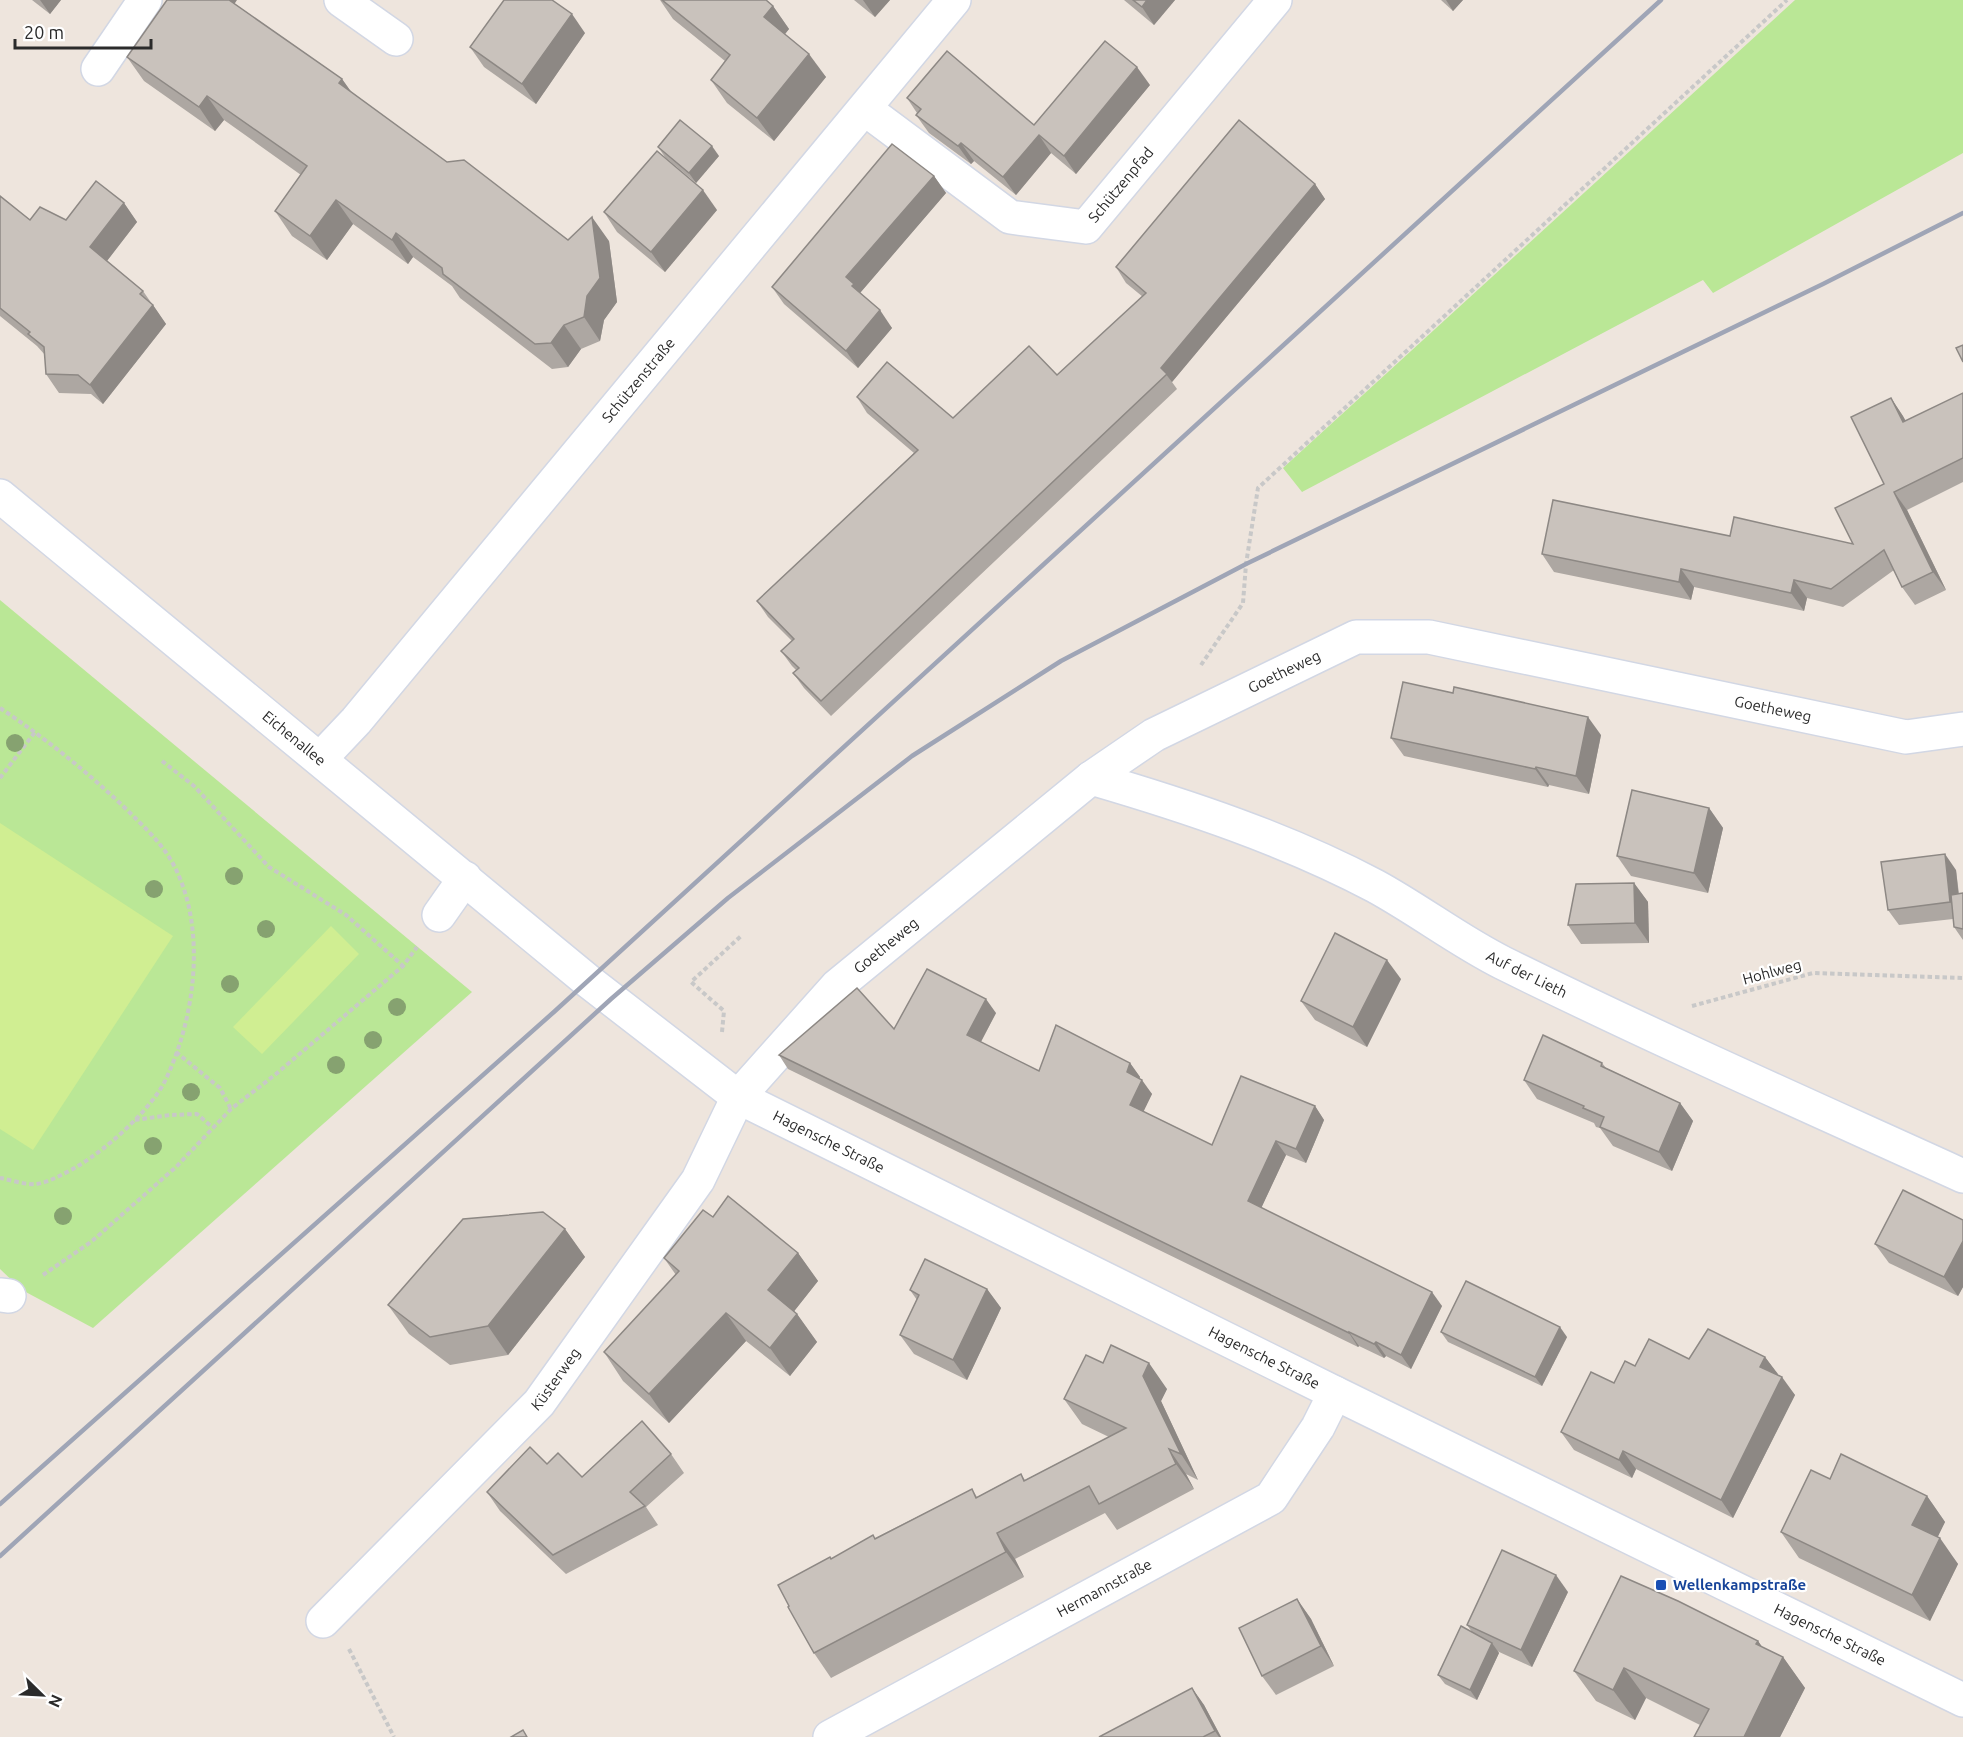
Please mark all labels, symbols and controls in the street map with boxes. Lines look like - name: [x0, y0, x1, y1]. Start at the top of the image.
- scale bar: [15, 12, 152, 50]
- text: 20 m: [24, 22, 64, 42]
- street label: Schützenpfad: [1084, 144, 1157, 226]
- street label: Schützenstraße: [598, 334, 678, 426]
- street label: Goetheweg: [1245, 647, 1323, 696]
- street label: Goetheweg: [1733, 692, 1813, 725]
- street label: Eichenallee: [259, 707, 329, 769]
- street label: Goetheweg: [850, 914, 921, 977]
- street label: Auf der Lieth: [1484, 947, 1570, 1001]
- street label: Hohlweg: [1741, 956, 1803, 988]
- street label: Hagensche Straße: [770, 1107, 887, 1176]
- street label: Hagensche Straße: [1206, 1323, 1323, 1392]
- street label: Küsterweg: [527, 1344, 584, 1414]
- street label: Hermannstraße: [1054, 1555, 1154, 1620]
- place label: Wellenkampstraße: [1673, 1576, 1806, 1593]
- marker: Wellenkampstraße: [1654, 1578, 1668, 1592]
- street label: Hagensche Straße: [1772, 1600, 1889, 1669]
- north arrow: [12, 1665, 72, 1725]
- text: N: [45, 1692, 66, 1710]

